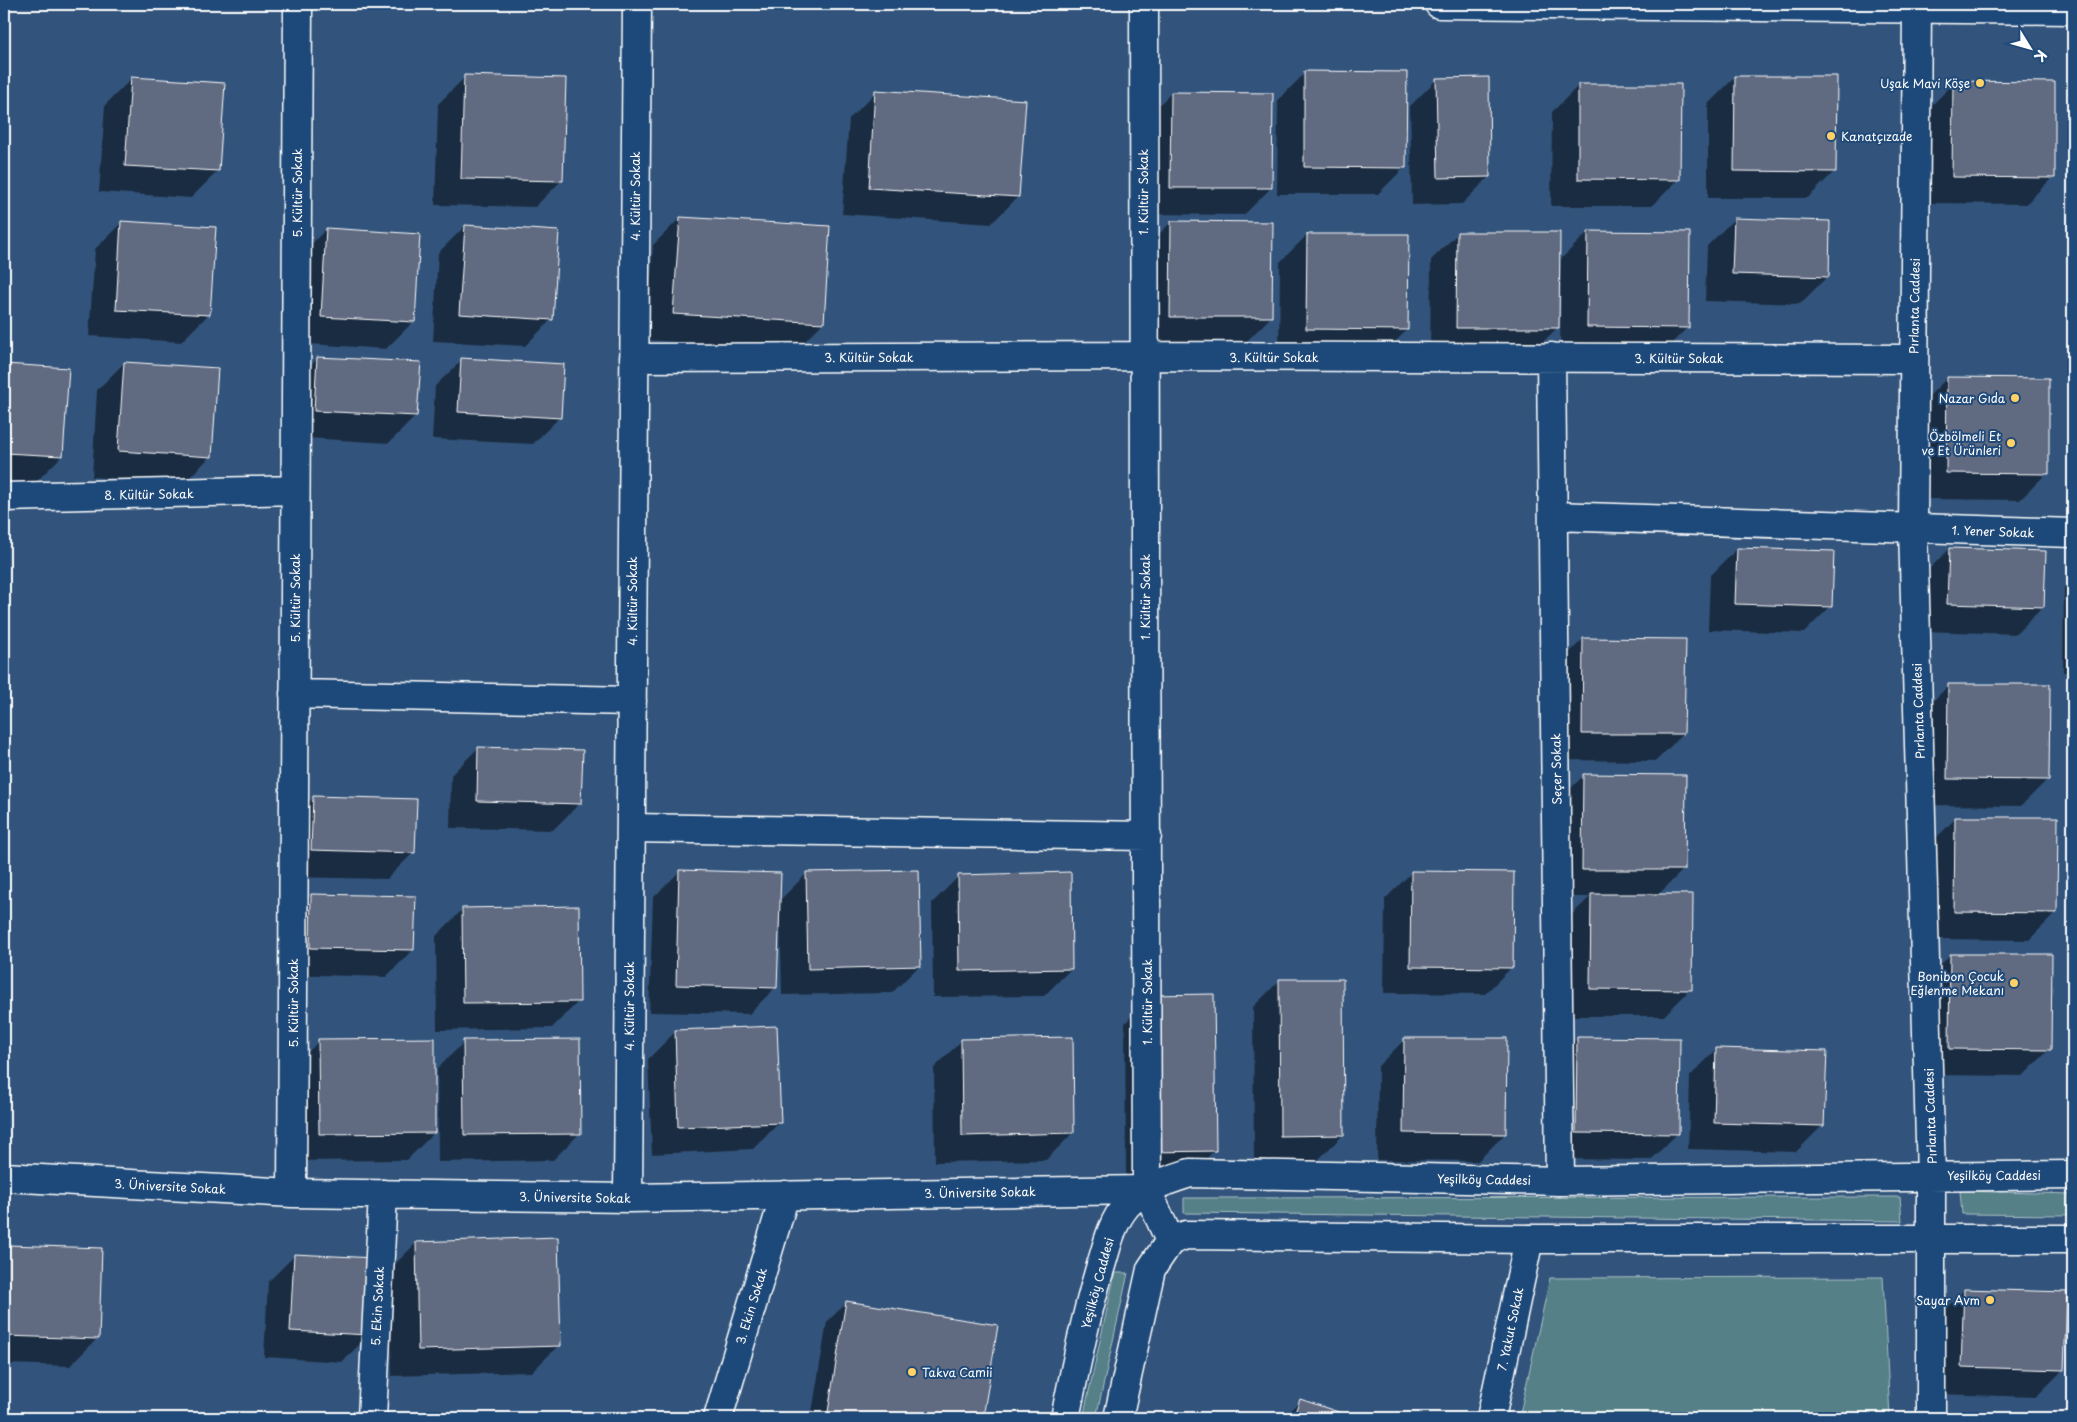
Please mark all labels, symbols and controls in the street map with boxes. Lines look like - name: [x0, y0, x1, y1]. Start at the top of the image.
- north arrow: [2004, 22, 2054, 72]
- text: K: [2029, 46, 2052, 67]
- place label: Uşak Mavi Köşe: [1880, 74, 1970, 92]
- marker: Uşak Mavi Köşe: [1974, 77, 1986, 89]
- place label: Kanatçızade: [1841, 127, 1912, 145]
- marker: Kanatçızade: [1825, 130, 1837, 142]
- street label: 5. Kültür Sokak: [288, 148, 306, 238]
- street label: 1. Kültür Sokak: [1134, 149, 1152, 235]
- street label: 4. Kültür Sokak: [626, 151, 644, 241]
- street label: Pırlanta Caddesi: [1904, 258, 1924, 354]
- street label: 3. Kültür Sokak: [824, 348, 914, 366]
- street label: 3. Kültür Sokak: [1229, 348, 1319, 366]
- street label: 3. Kültür Sokak: [1634, 349, 1724, 367]
- place label: Nazar Gıda: [1939, 389, 2006, 407]
- marker: Nazar Gıda: [2009, 392, 2021, 404]
- place label: Özbölmeli Et ve Et Ürünleri: [1922, 427, 2001, 459]
- marker: Özbölmeli Et ve Et Ürünleri: [2005, 437, 2017, 449]
- street label: 8. Kültür Sokak: [104, 484, 194, 504]
- street label: 1. Yener Sokak: [1951, 521, 2035, 541]
- street label: 5. Kültür Sokak: [286, 553, 304, 643]
- street label: 1. Kültür Sokak: [1136, 554, 1154, 640]
- street label: 4. Kültür Sokak: [623, 556, 641, 646]
- street label: Pırlanta Caddesi: [1907, 663, 1929, 759]
- street label: Seçer Sokak: [1546, 733, 1566, 805]
- street label: 5. Kültür Sokak: [284, 958, 302, 1048]
- street label: 1. Kültür Sokak: [1138, 959, 1156, 1045]
- street label: 4. Kültür Sokak: [620, 961, 638, 1051]
- place label: Bonibon Çocuk Eğlenme Mekanı: [1910, 967, 2004, 999]
- marker: Bonibon Çocuk Eğlenme Mekanı: [2008, 977, 2020, 989]
- street label: Pırlanta Caddesi: [1919, 1068, 1941, 1164]
- street label: Yeşilköy Caddesi: [1947, 1166, 2041, 1184]
- street label: Yeşilköy Caddesi: [1437, 1169, 1531, 1189]
- street label: 3. Üniversite Sokak: [114, 1174, 226, 1198]
- street label: 3. Üniversite Sokak: [924, 1182, 1036, 1202]
- street label: 3. Üniversite Sokak: [519, 1187, 631, 1207]
- street label: Yeşilköy Caddesi: [1076, 1235, 1118, 1331]
- street label: 3. Ekin Sokak: [731, 1265, 771, 1347]
- street label: 5. Ekin Sokak: [366, 1266, 388, 1346]
- street label: 7. Yakut Sokak: [1492, 1285, 1528, 1372]
- place label: Sayar Avm: [1916, 1291, 1980, 1309]
- marker: Sayar Avm: [1984, 1294, 1996, 1306]
- place label: Takva Camii: [922, 1363, 993, 1381]
- marker: Takva Camii: [906, 1366, 918, 1378]

